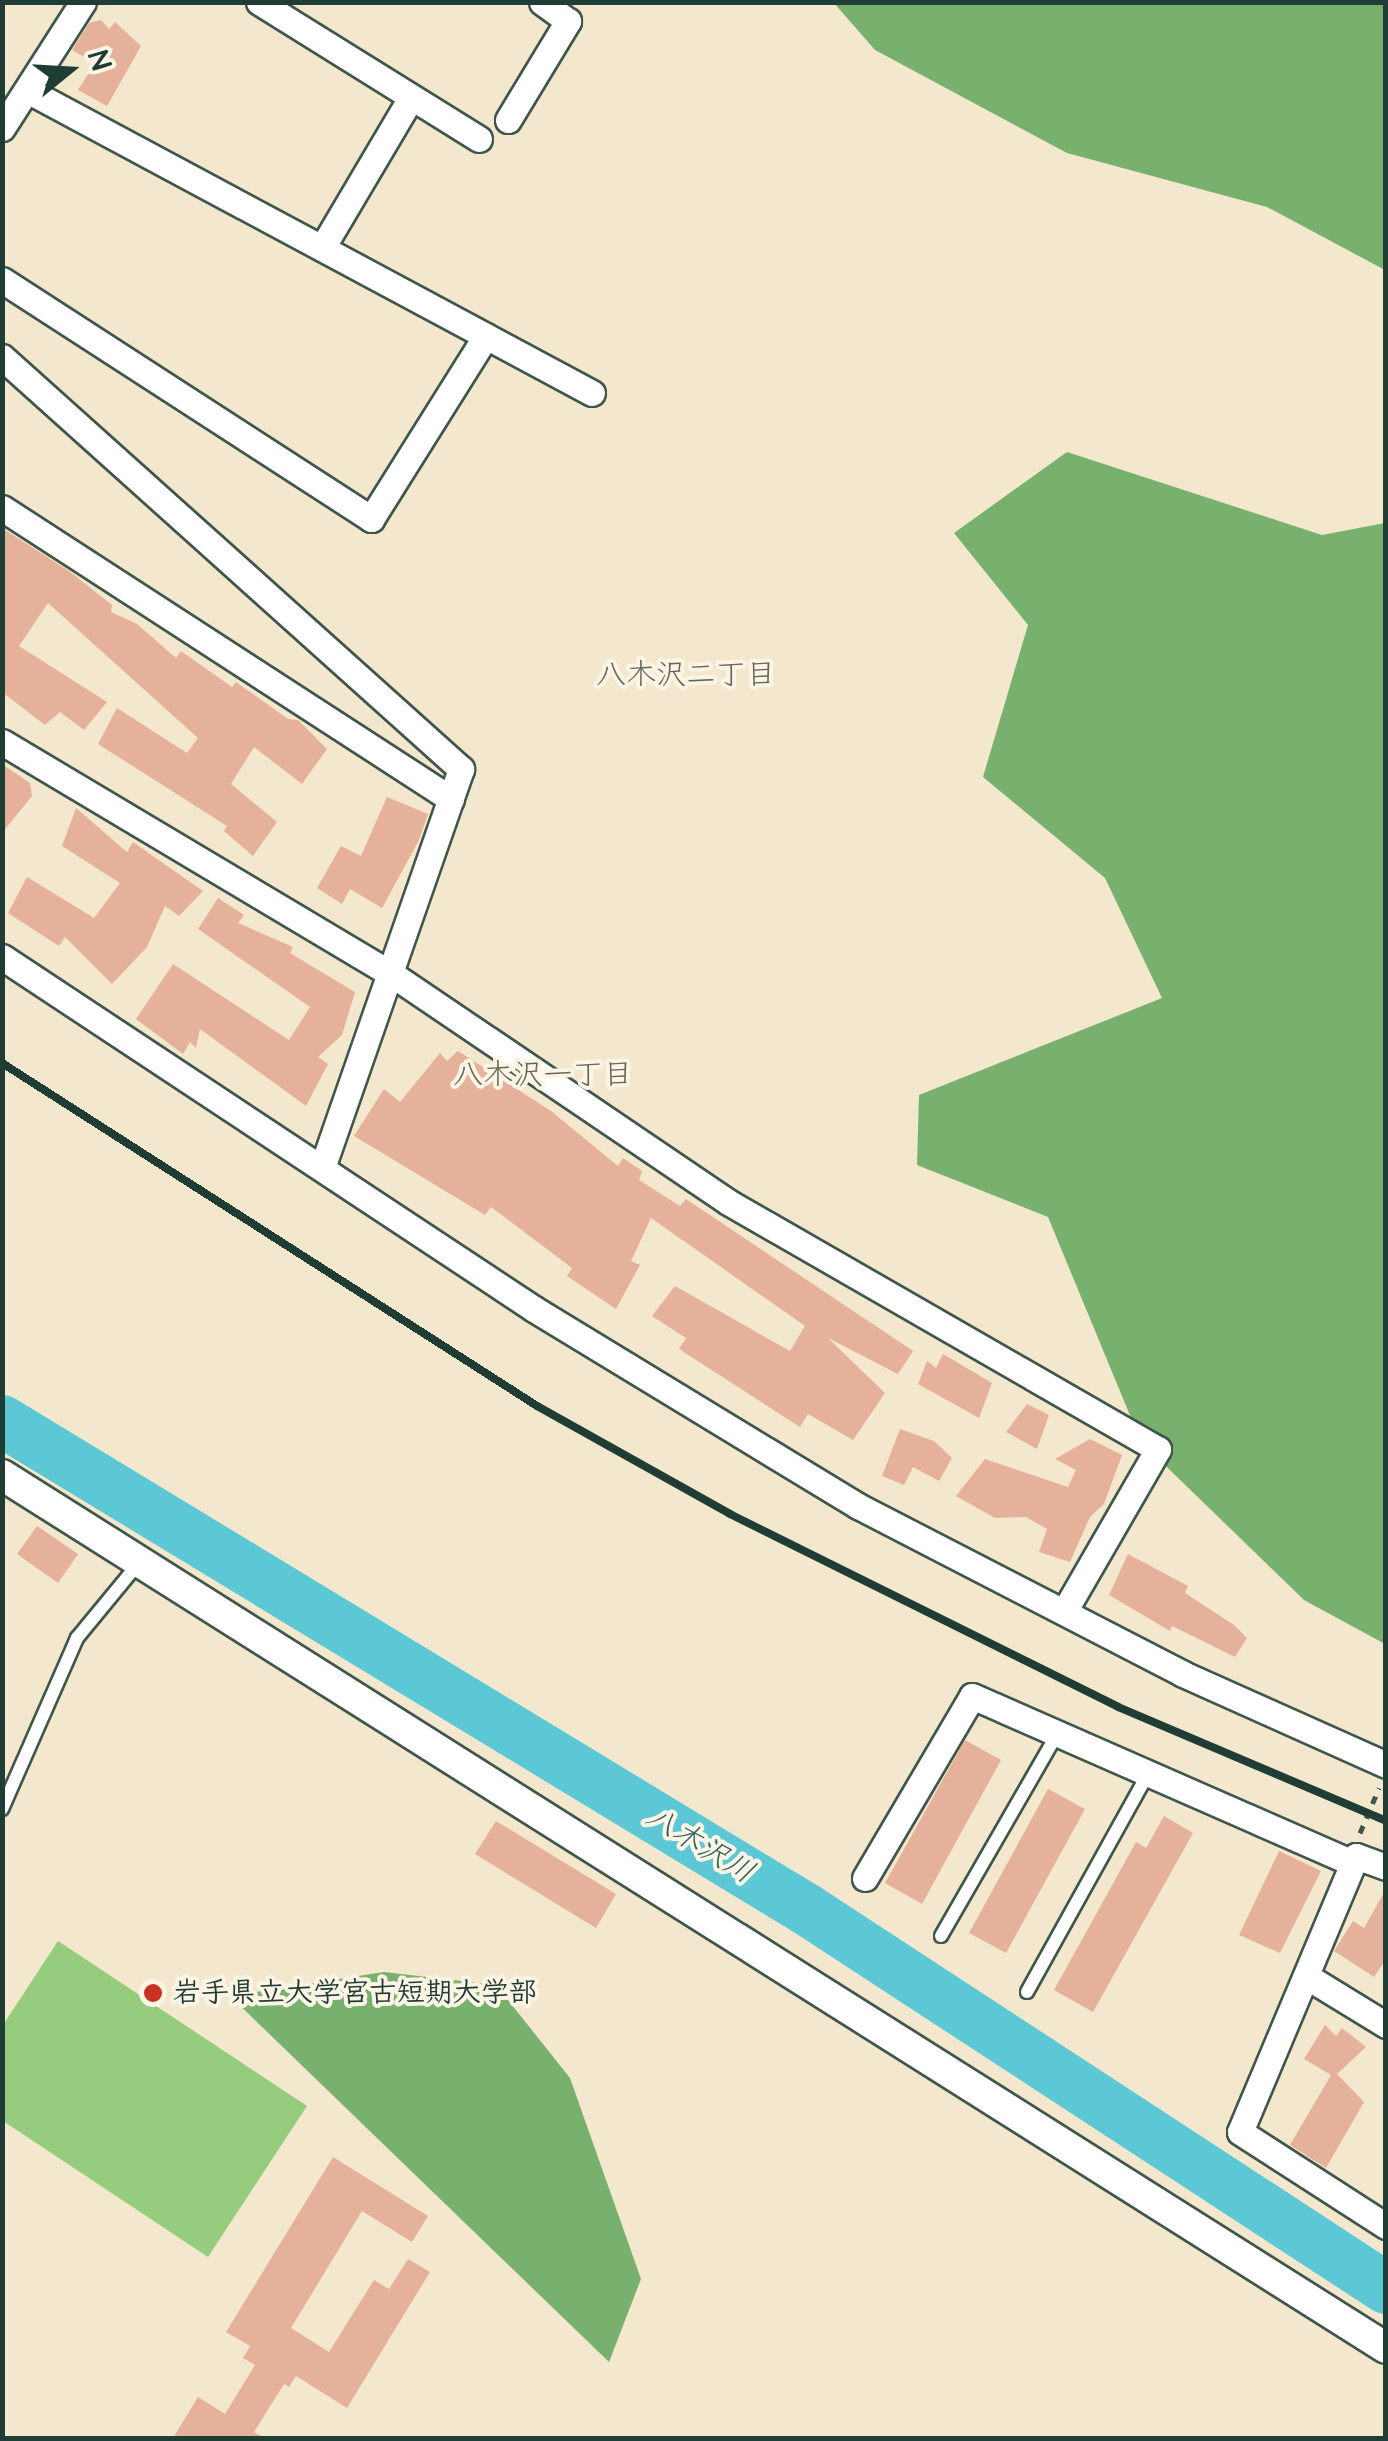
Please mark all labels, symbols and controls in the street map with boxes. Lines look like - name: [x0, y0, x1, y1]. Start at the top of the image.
- north arrow: [20, 20, 120, 120]
- text: N: [78, 46, 120, 75]
- district label: 八木沢二丁目: [596, 657, 776, 693]
- district label: 八木沢一丁目: [453, 1057, 633, 1093]
- water label: 八木沢川: [639, 1799, 761, 1891]
- place label: 岩手県立大学宮古短期大学部: [173, 1976, 537, 2010]
- marker: 岩手県立大学宮古短期大学部: [142, 1982, 164, 2004]

